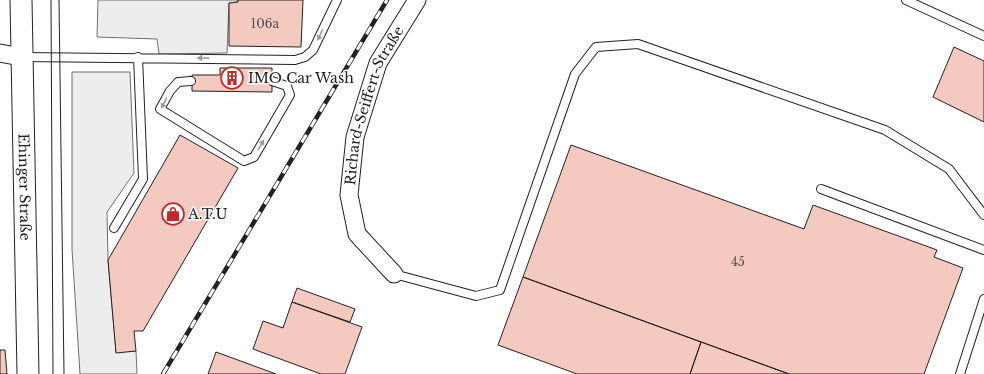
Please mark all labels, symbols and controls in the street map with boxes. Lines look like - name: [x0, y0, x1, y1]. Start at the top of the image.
- house number: 106a: [251, 16, 279, 31]
- street label: Richard-Seiffert-Straße: [341, 23, 408, 186]
- one-way arrow: [317, 30, 323, 41]
- one-way arrow: [197, 55, 209, 62]
- building icon: IMO Car Wash: [219, 65, 245, 91]
- place label: IMO Car Wash: [248, 69, 354, 87]
- one-way arrow: [161, 97, 167, 109]
- street label: Ehinger Straße: [14, 133, 35, 241]
- one-way arrow: [257, 139, 264, 151]
- shop icon: A.T.U: [160, 201, 186, 227]
- place label: A.T.U: [187, 205, 227, 223]
- house number: 45: [731, 254, 745, 269]

